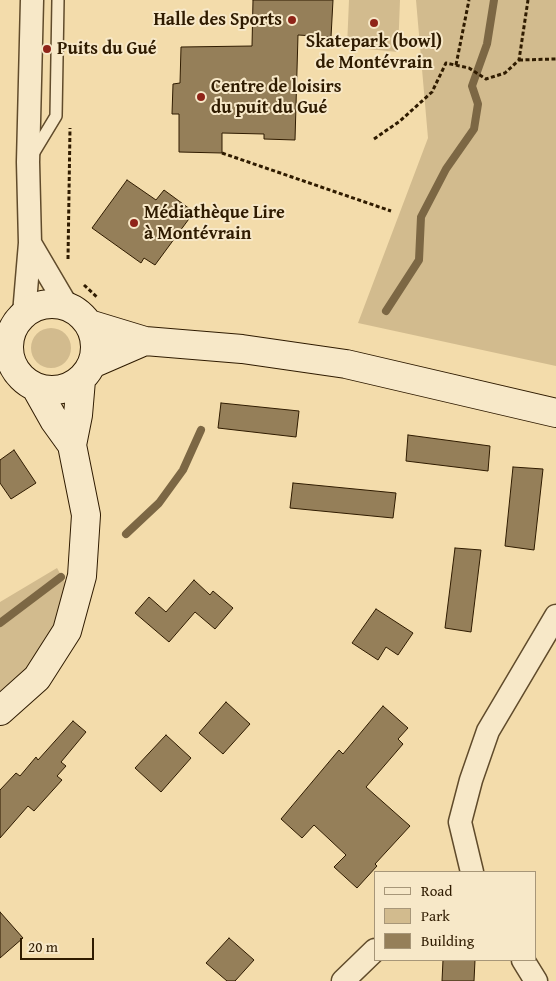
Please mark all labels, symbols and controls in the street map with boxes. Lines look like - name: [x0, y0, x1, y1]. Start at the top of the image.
- place label: Halle des Sports: [153, 9, 282, 31]
- marker: Halle des Sports: [286, 14, 298, 26]
- marker: Skatepark (bowl) de Montévrain: [368, 17, 380, 29]
- place label: Skatepark (bowl) de Montévrain: [306, 31, 442, 74]
- place label: Puits du Gué: [57, 38, 157, 60]
- marker: Puits du Gué: [41, 43, 53, 55]
- place label: Centre de loisirs du puit du Gué: [211, 76, 341, 118]
- marker: Centre de loisirs du puit du Gué: [195, 91, 207, 103]
- place label: Médiathèque Lire à Montévrain: [144, 202, 285, 244]
- marker: Médiathèque Lire à Montévrain: [128, 217, 140, 229]
- legend: [374, 871, 536, 961]
- text: Road: [421, 880, 452, 901]
- text: Park: [421, 905, 450, 926]
- scale bar: [22, 928, 96, 960]
- text: Building: [421, 930, 474, 951]
- text: 20 m: [28, 936, 58, 957]

